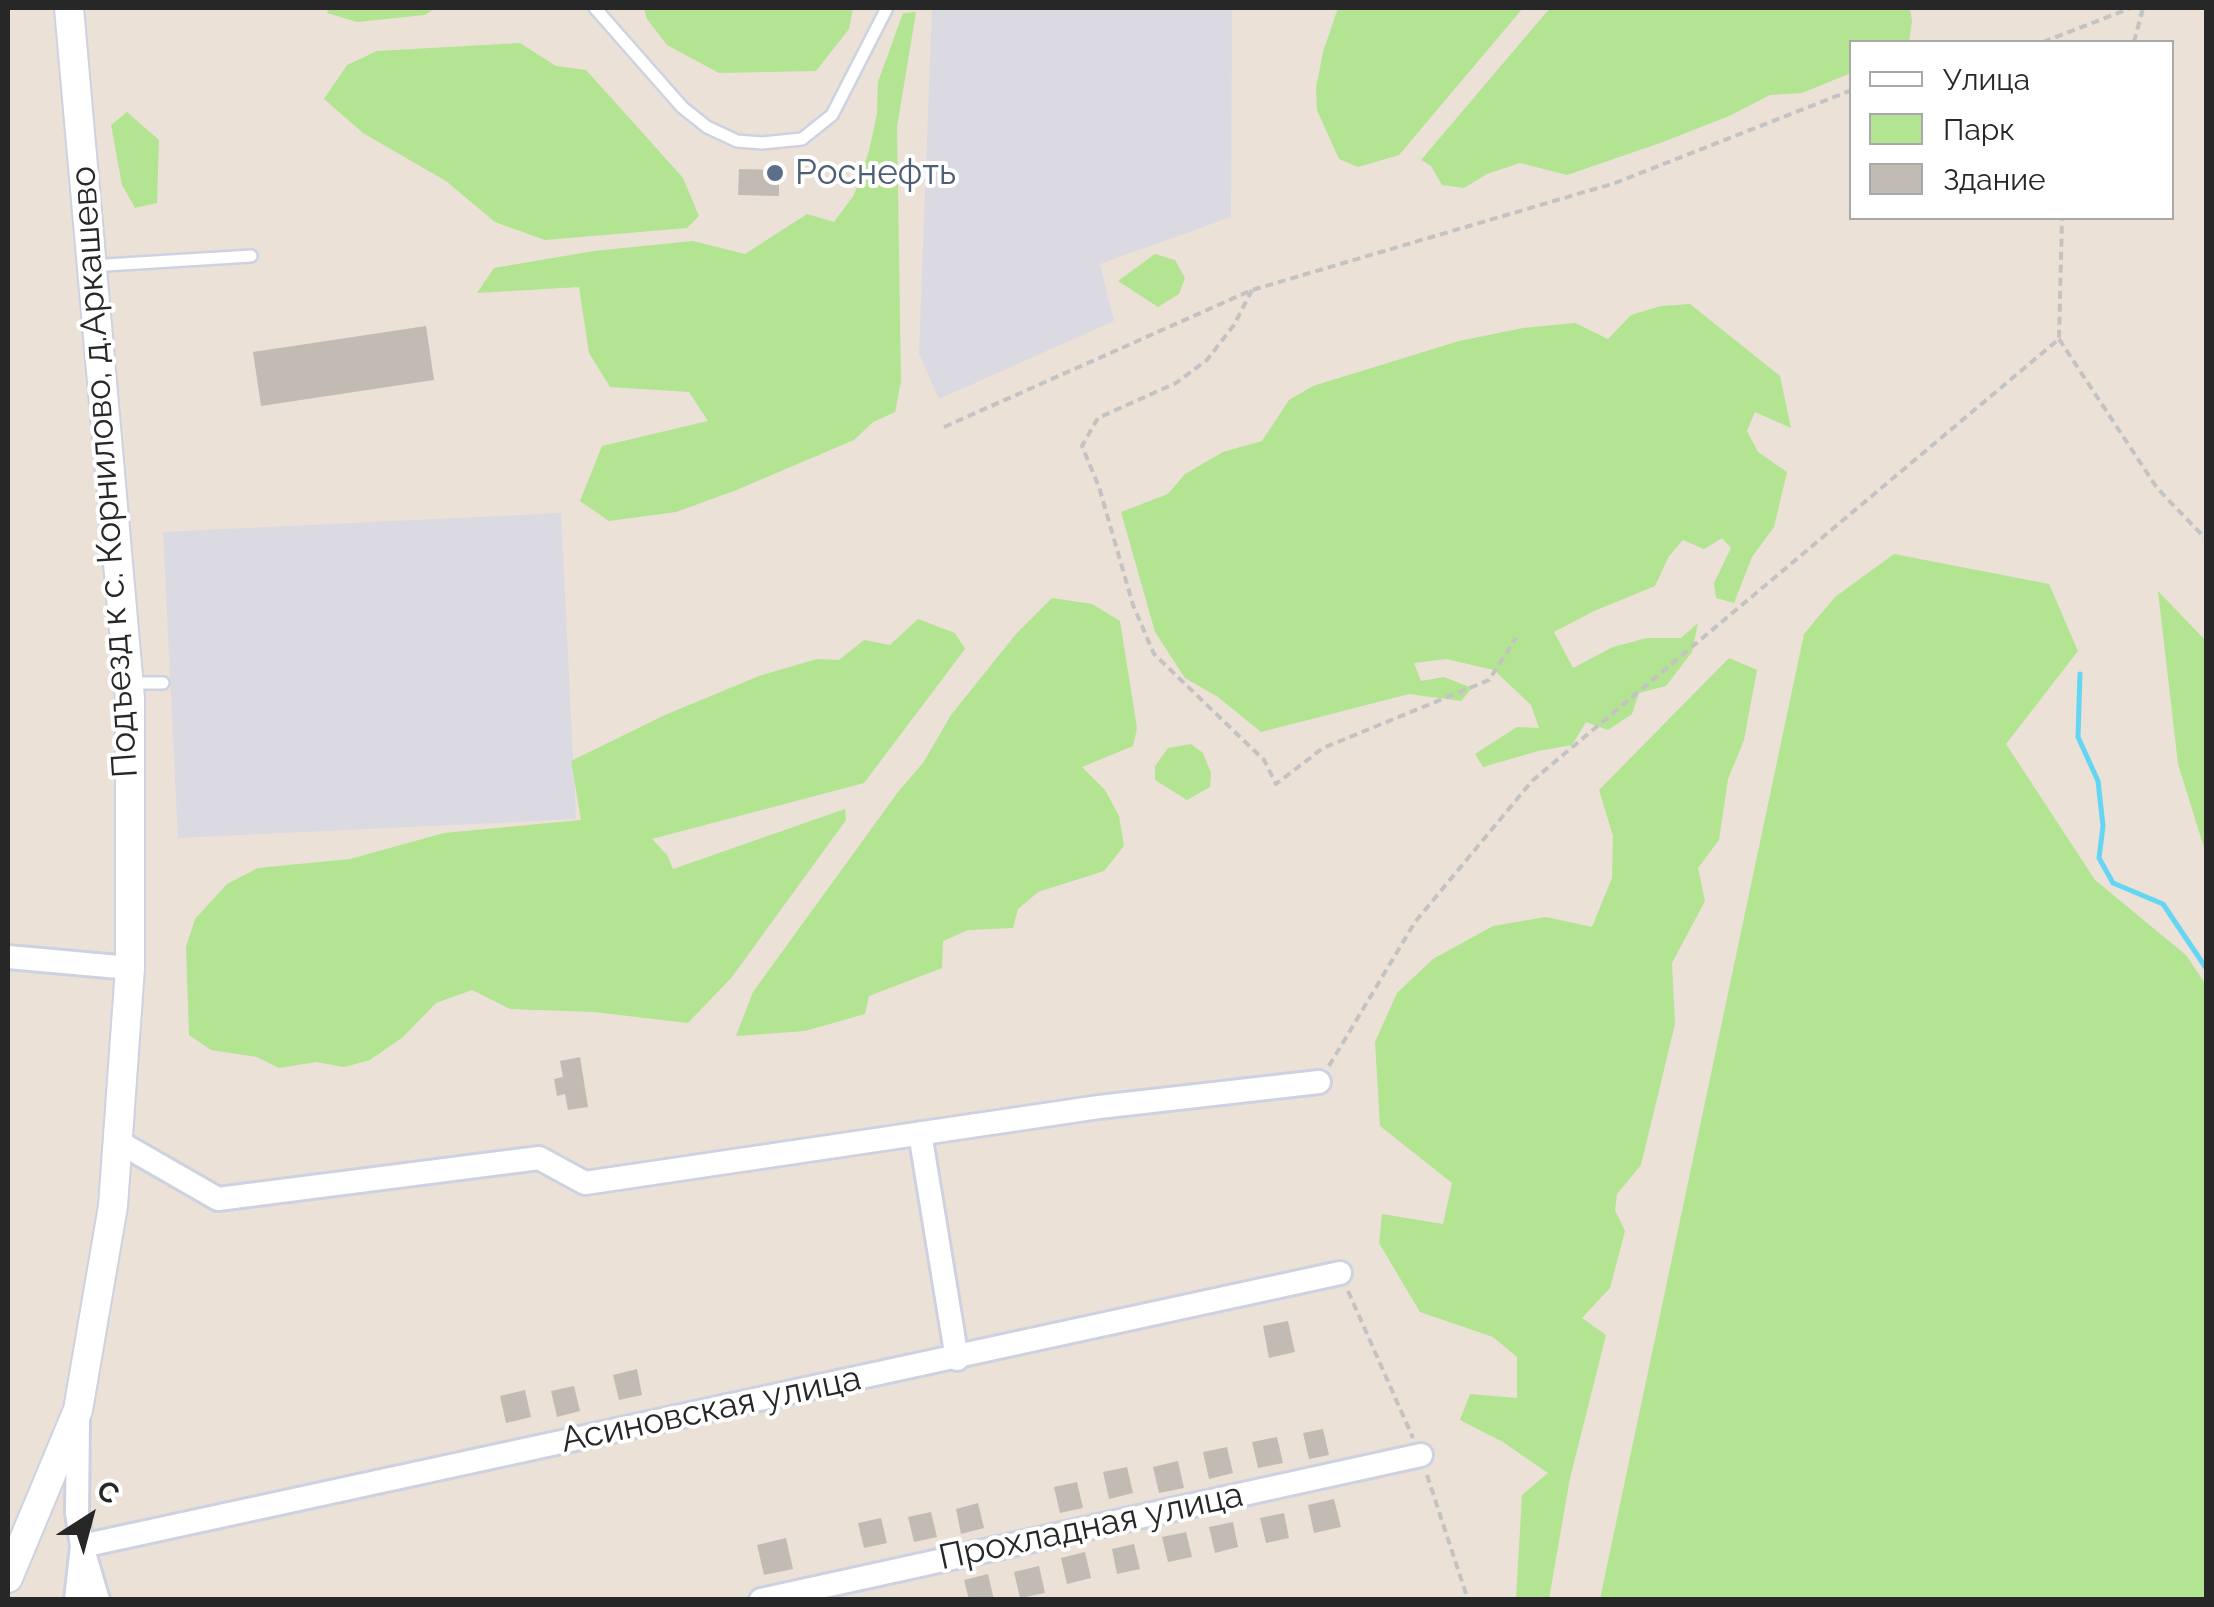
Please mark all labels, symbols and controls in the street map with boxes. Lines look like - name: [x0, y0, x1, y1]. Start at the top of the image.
- legend: [1849, 40, 2174, 220]
- text: Улица: [1943, 62, 2030, 97]
- text: Парк: [1943, 112, 2015, 147]
- place label: Роснефть: [795, 152, 956, 194]
- marker: Роснефть: [764, 162, 786, 184]
- text: Здание: [1943, 162, 2046, 197]
- street label: Подъезд к с. Корнилово, д.Аркашево: [63, 165, 147, 779]
- street label: Асиновская улица: [557, 1358, 865, 1462]
- north arrow: [40, 1467, 140, 1567]
- text: С: [90, 1473, 125, 1511]
- street label: Прохладная улица: [935, 1474, 1247, 1580]

